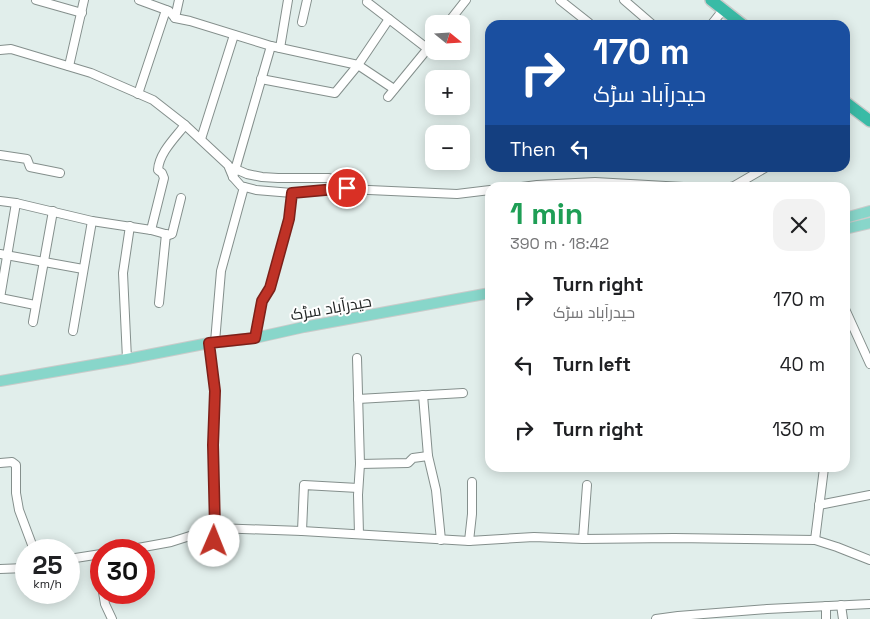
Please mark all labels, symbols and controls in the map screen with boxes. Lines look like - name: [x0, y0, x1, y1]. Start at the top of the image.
- north arrow: [425, 15, 470, 60]
- map controls: [425, 15, 470, 170]
- text: 170 m: [593, 30, 690, 74]
- icon: right: [510, 40, 575, 105]
- button: +: [425, 70, 470, 115]
- text: حیدرآباد سڑک: [593, 80, 706, 108]
- button: −: [425, 125, 470, 170]
- icon: left: [566, 135, 594, 163]
- text: Then: [510, 137, 556, 162]
- pin: [326, 167, 368, 209]
- icon: arrive: [333, 174, 361, 202]
- text: 1 min: [510, 194, 583, 233]
- button: close: [773, 199, 825, 251]
- text: 390 m · 18:42: [510, 233, 609, 254]
- text: Turn right: [553, 272, 643, 297]
- icon: right: [510, 286, 538, 314]
- text: 170 m: [773, 287, 825, 312]
- street label: حیدرآباد سڑک: [289, 291, 373, 325]
- text: حیدرآباد سڑک: [553, 302, 635, 323]
- icon: left: [510, 351, 538, 379]
- text: Turn left: [553, 352, 631, 377]
- text: 40 m: [780, 352, 825, 377]
- icon: right: [510, 416, 538, 444]
- text: Turn right: [553, 417, 643, 442]
- text: 130 m: [772, 417, 825, 442]
- position arrow: [187, 514, 239, 566]
- speed limit sign: 30: [90, 539, 155, 604]
- text: 25: [33, 549, 62, 581]
- text: km/h: [33, 576, 62, 592]

